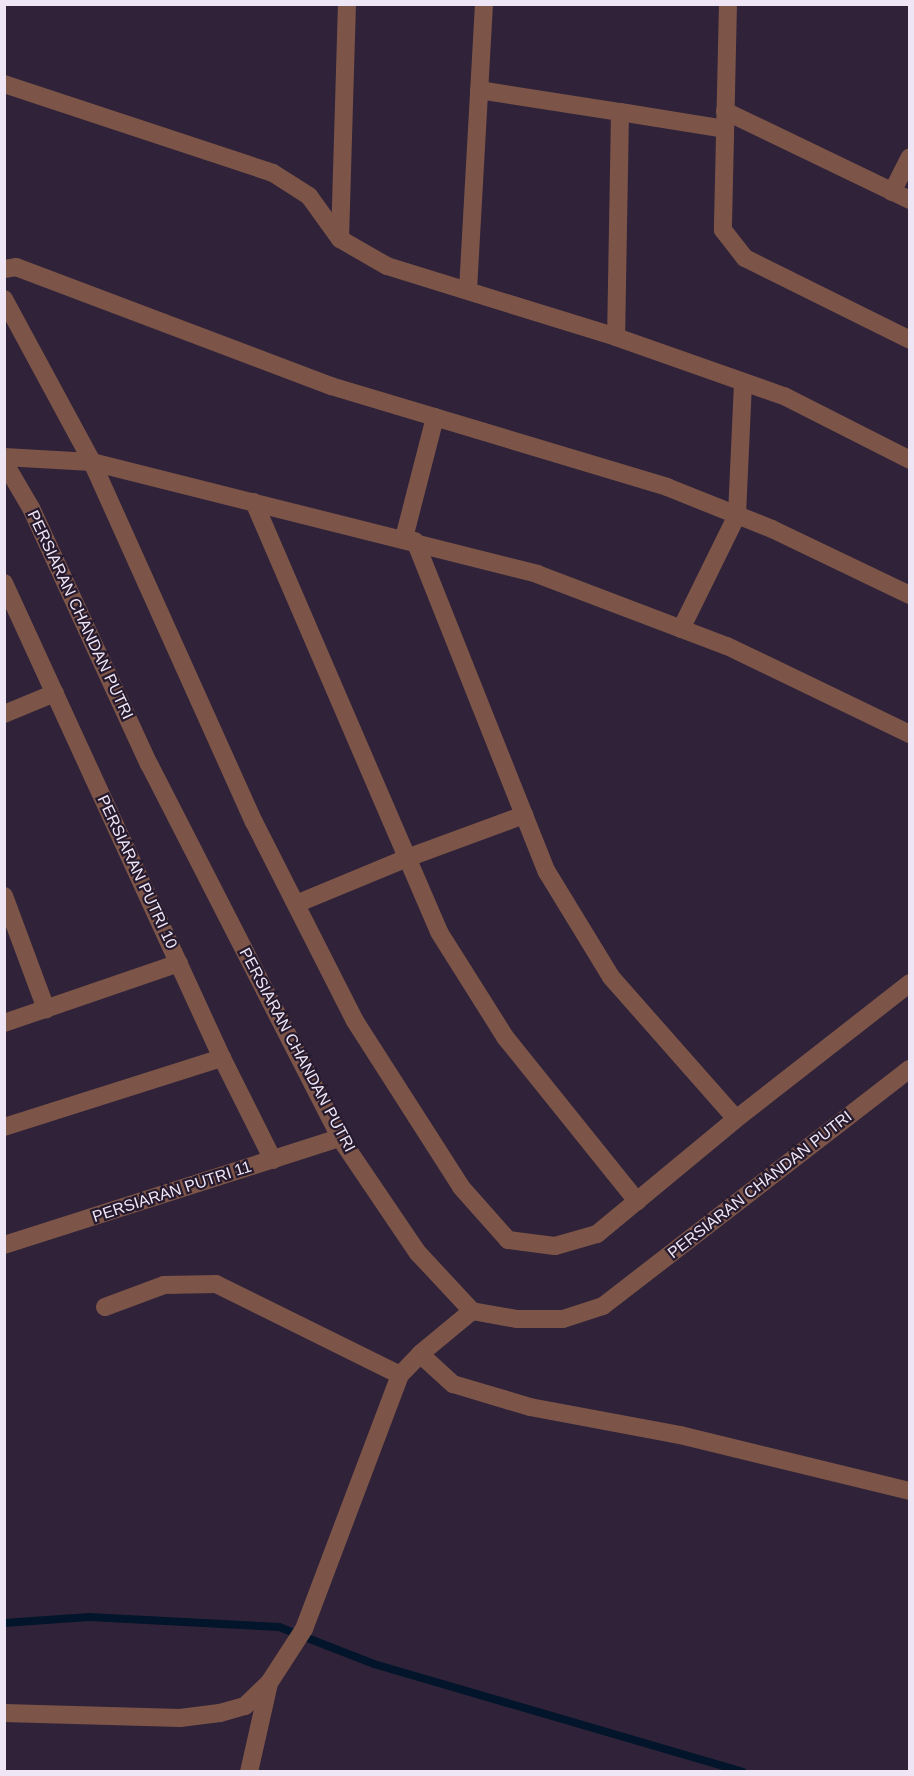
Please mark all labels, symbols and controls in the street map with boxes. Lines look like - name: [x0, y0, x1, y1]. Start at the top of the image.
- street label: PERSIARAN CHANDAN PUTRI: [23, 507, 137, 723]
- street label: PERSIARAN PUTRI 10: [93, 792, 181, 952]
- street label: PERSIARAN CHANDAN PUTRI: [235, 945, 359, 1155]
- street label: PERSIARAN CHANDAN PUTRI: [664, 1107, 856, 1263]
- street label: PERSIARAN PUTRI 11: [90, 1157, 254, 1227]

